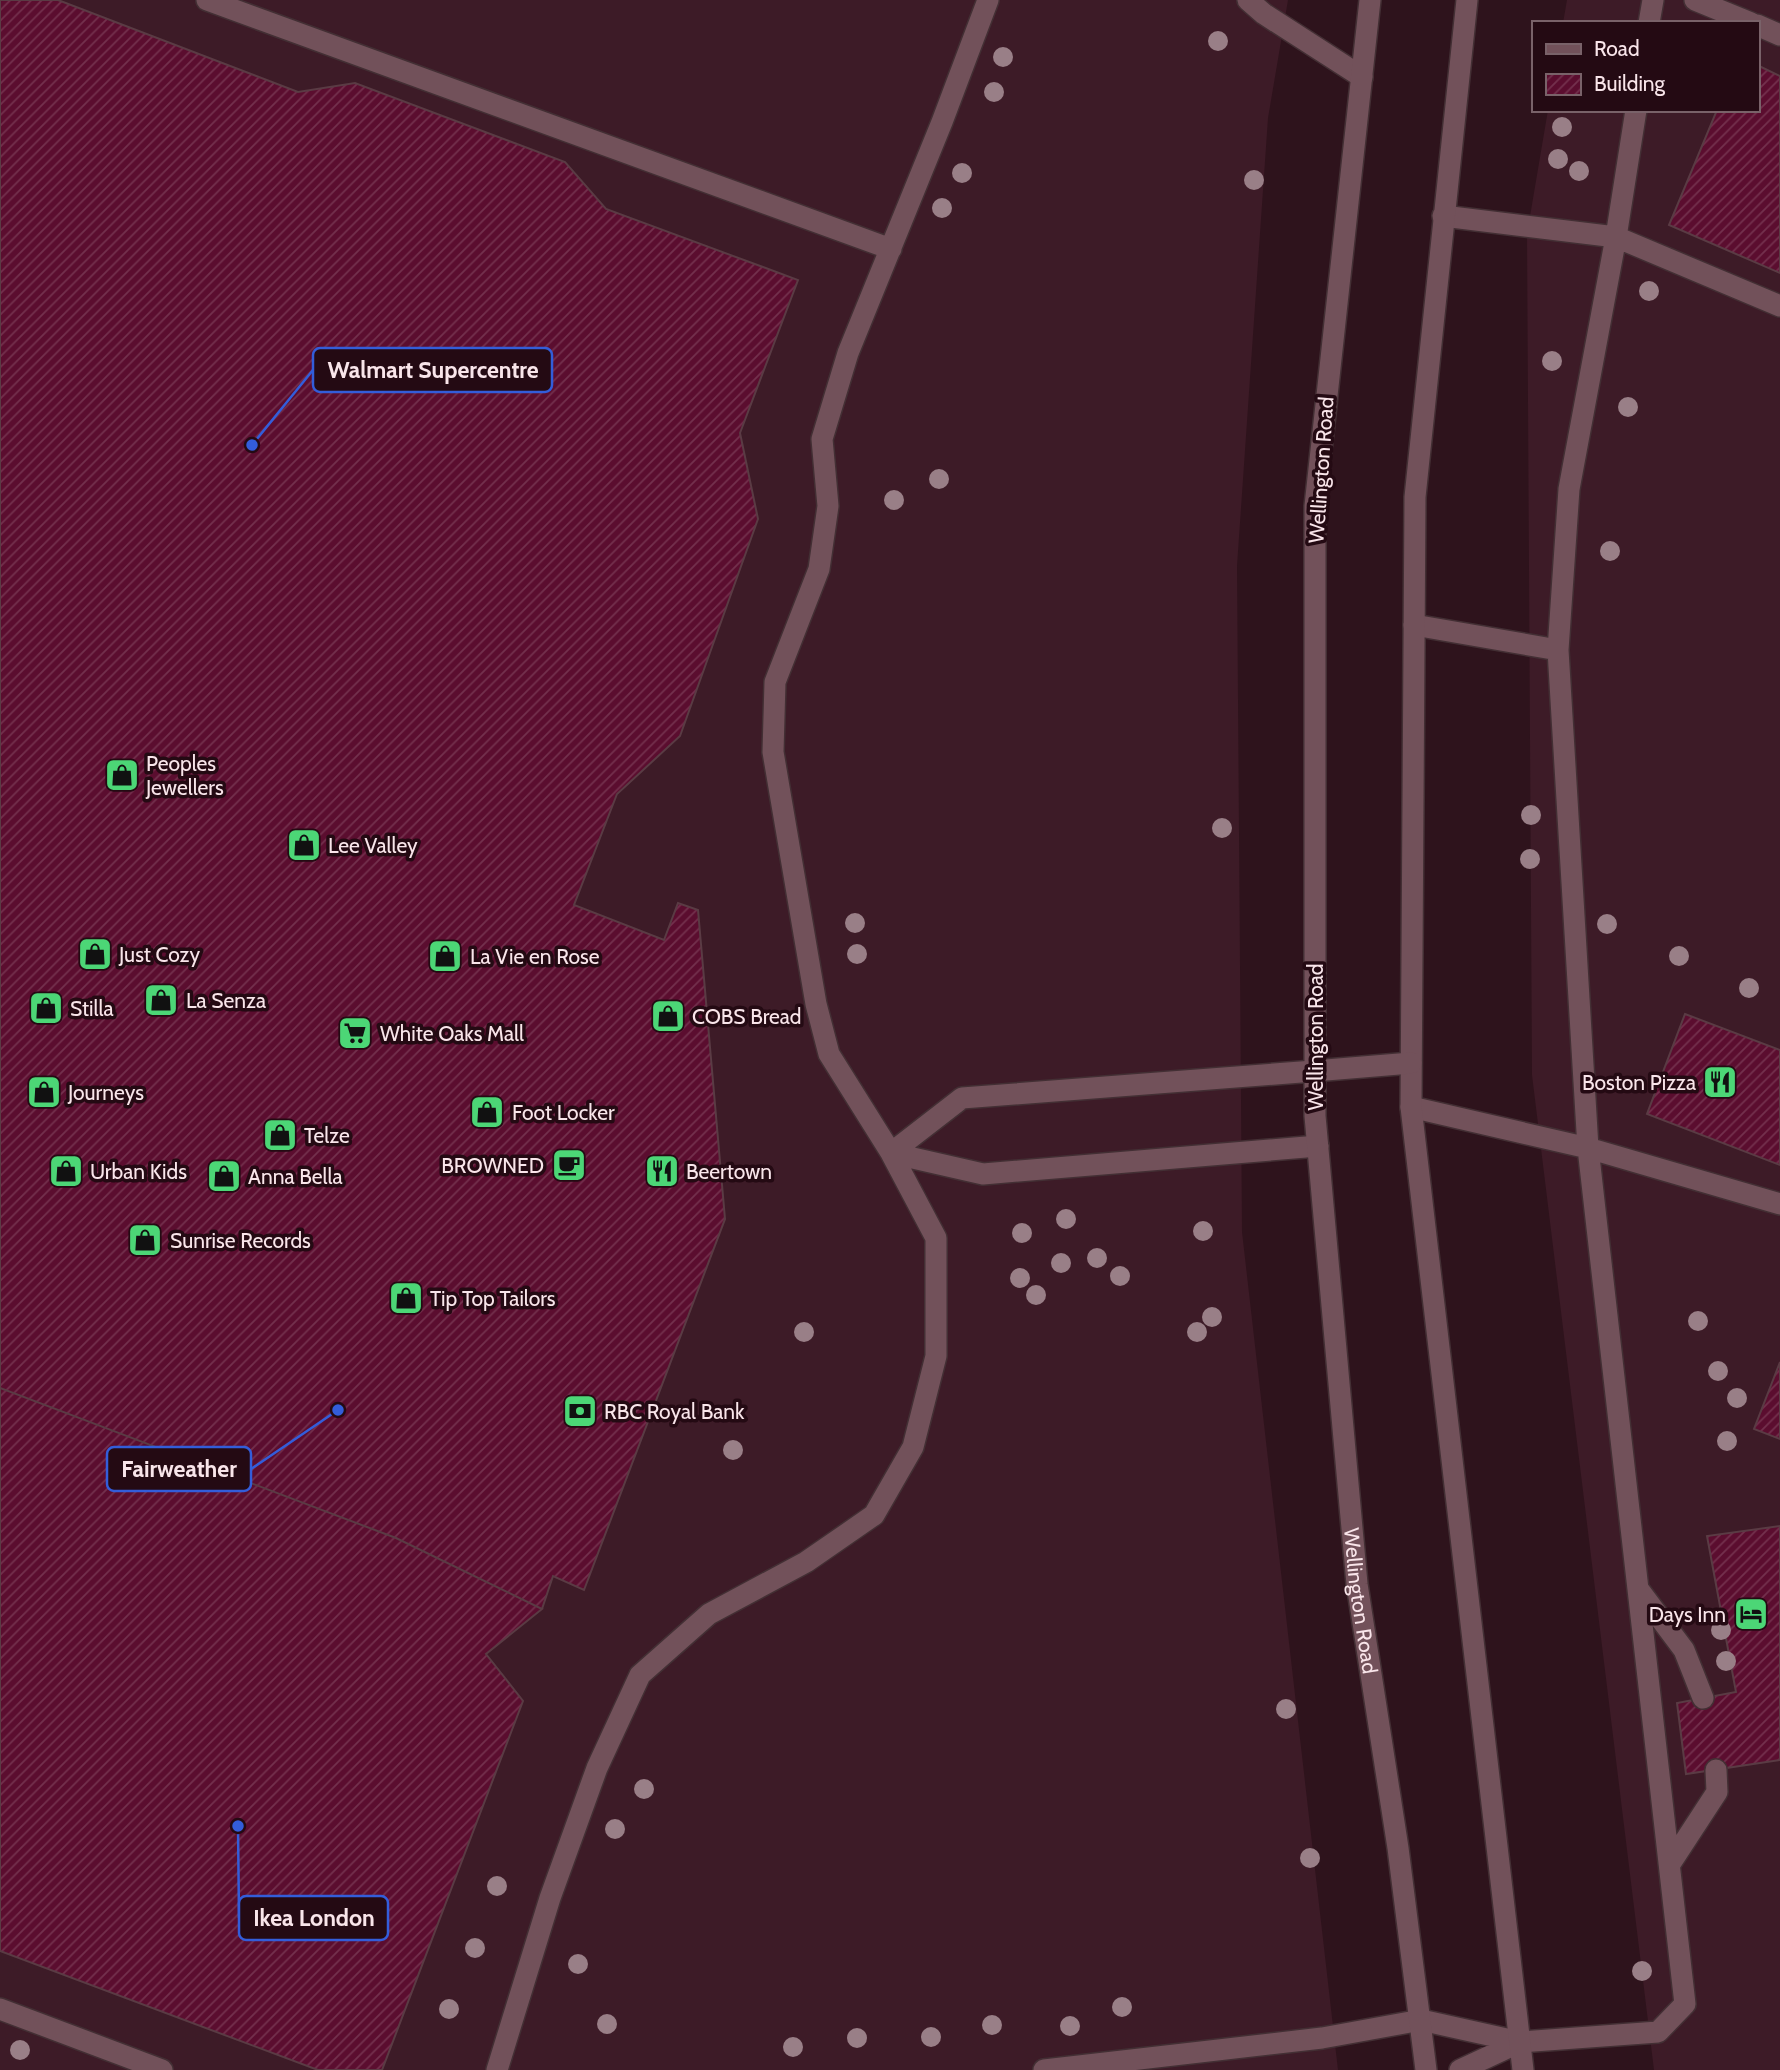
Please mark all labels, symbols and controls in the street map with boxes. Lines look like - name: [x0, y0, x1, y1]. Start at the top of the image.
- legend: [1532, 21, 1759, 112]
- text: Road: [1594, 36, 1640, 61]
- text: Building: [1594, 71, 1666, 96]
- callout: Walmart Supercentre: [313, 348, 552, 392]
- text: Walmart Supercentre: [327, 356, 539, 384]
- street label: Wellington Road: [1303, 396, 1339, 544]
- place label: Peoples Jewellers: [145, 751, 224, 800]
- shop icon: Peoples Jewellers: [103, 756, 141, 794]
- shop icon: Lee Valley: [285, 826, 323, 864]
- place label: Lee Valley: [328, 833, 418, 858]
- shop icon: Just Cozy: [76, 935, 114, 973]
- shop icon: La Vie en Rose: [426, 937, 464, 975]
- place label: Just Cozy: [118, 942, 200, 967]
- place label: La Vie en Rose: [470, 944, 600, 969]
- street label: Wellington Road: [1303, 964, 1328, 1110]
- shop icon: La Senza: [142, 981, 180, 1019]
- place label: La Senza: [186, 988, 266, 1013]
- shop icon: Stilla: [27, 989, 65, 1027]
- place label: Stilla: [70, 996, 113, 1021]
- shop icon: COBS Bread: [649, 997, 687, 1035]
- place label: COBS Bread: [692, 1004, 802, 1029]
- supermarket icon: White Oaks Mall: [336, 1014, 374, 1052]
- place label: White Oaks Mall: [380, 1021, 524, 1046]
- restaurant icon: Boston Pizza: [1701, 1063, 1739, 1101]
- place label: Boston Pizza: [1582, 1070, 1696, 1095]
- shop icon: Journeys: [25, 1073, 63, 1111]
- place label: Journeys: [67, 1080, 144, 1105]
- shop icon: Foot Locker: [468, 1093, 506, 1131]
- place label: Foot Locker: [512, 1100, 615, 1125]
- shop icon: Telze: [261, 1116, 299, 1154]
- place label: Telze: [304, 1123, 350, 1148]
- cafe icon: BROWNED: [550, 1146, 588, 1184]
- shop icon: Urban Kids: [47, 1152, 85, 1190]
- restaurant icon: Beertown: [643, 1152, 681, 1190]
- place label: BROWNED: [441, 1153, 544, 1178]
- shop icon: Anna Bella: [205, 1157, 243, 1195]
- place label: Urban Kids: [90, 1159, 187, 1184]
- place label: Beertown: [686, 1159, 772, 1184]
- place label: Anna Bella: [248, 1164, 343, 1189]
- shop icon: Sunrise Records: [126, 1221, 164, 1259]
- place label: Sunrise Records: [170, 1228, 311, 1253]
- shop icon: Tip Top Tailors: [387, 1279, 425, 1317]
- place label: Tip Top Tailors: [430, 1286, 556, 1311]
- bank icon: RBC Royal Bank: [561, 1392, 599, 1430]
- place label: RBC Royal Bank: [604, 1399, 745, 1424]
- callout: Fairweather: [107, 1447, 251, 1491]
- text: Fairweather: [121, 1455, 237, 1483]
- street label: Wellington Road: [1340, 1527, 1383, 1676]
- hotel icon: Days Inn: [1732, 1595, 1770, 1633]
- place label: Days Inn: [1649, 1602, 1726, 1627]
- callout: Ikea London: [239, 1896, 388, 1940]
- text: Ikea London: [253, 1904, 375, 1932]

